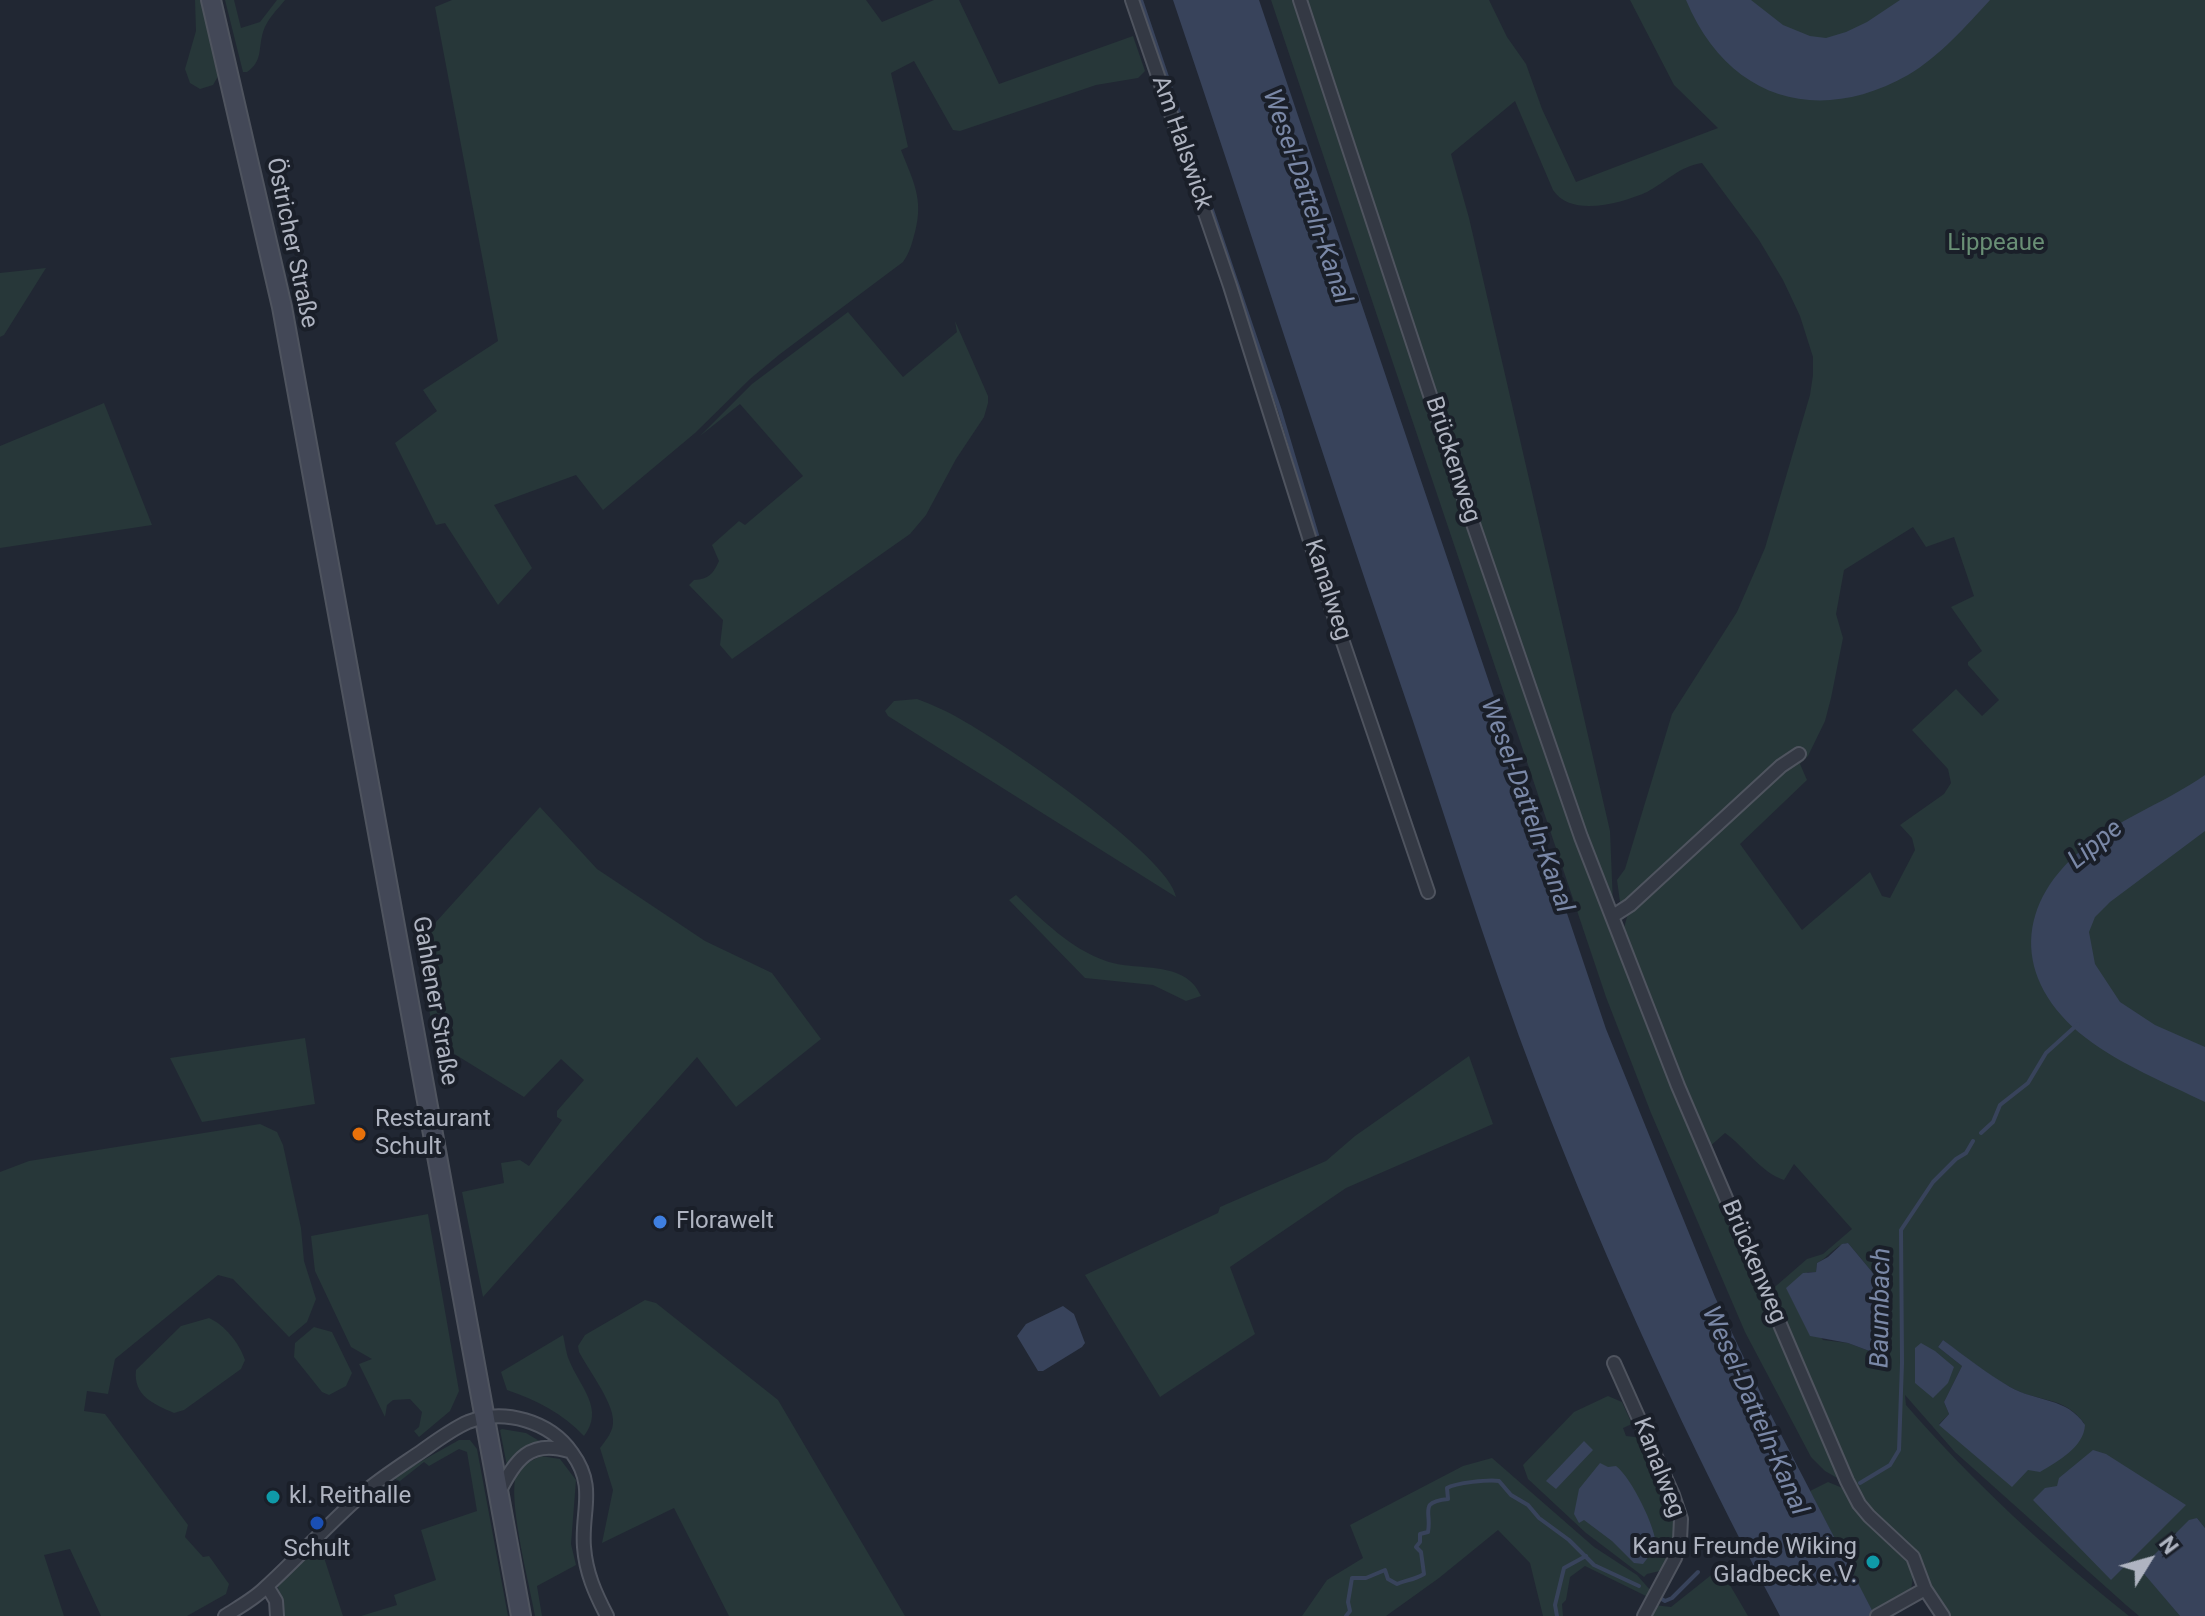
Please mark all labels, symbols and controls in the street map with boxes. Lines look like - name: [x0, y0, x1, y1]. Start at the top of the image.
- street label: Am Halswick: [1145, 72, 1217, 214]
- water label: Wesel-Datteln-Kanal: [1255, 85, 1357, 309]
- street label: Östricher Straße: [259, 155, 323, 331]
- park label: Lippeaue: [1947, 230, 2045, 258]
- street label: Brückenweg: [1418, 393, 1486, 527]
- street label: Kanalweg: [1297, 536, 1357, 644]
- water label: Wesel-Datteln-Kanal: [1473, 695, 1579, 917]
- water label: Lippe: [2062, 814, 2130, 876]
- street label: Gahlener Straße: [405, 914, 463, 1088]
- place label: Restaurant Schult: [375, 1106, 491, 1162]
- marker: Restaurant Schult: [350, 1125, 368, 1143]
- street label: Brückenweg: [1714, 1196, 1792, 1328]
- place label: Florawelt: [676, 1208, 774, 1236]
- marker: Florawelt: [651, 1213, 669, 1231]
- water label: Baumbach: [1865, 1248, 1899, 1368]
- water label: Wesel-Datteln-Kanal: [1694, 1302, 1814, 1520]
- street label: Kanalweg: [1626, 1414, 1690, 1522]
- place label: kl. Reithalle: [289, 1483, 411, 1511]
- marker: kl. Reithalle: [264, 1488, 282, 1506]
- marker: Schult: [308, 1514, 326, 1532]
- north arrow: [2109, 1520, 2189, 1600]
- text: N: [2154, 1532, 2183, 1559]
- place label: Kanu Freunde Wiking Gladbeck e.V.: [1632, 1534, 1857, 1590]
- place label: Schult: [284, 1536, 350, 1564]
- marker: Kanu Freunde Wiking Gladbeck e.V.: [1864, 1553, 1882, 1571]

